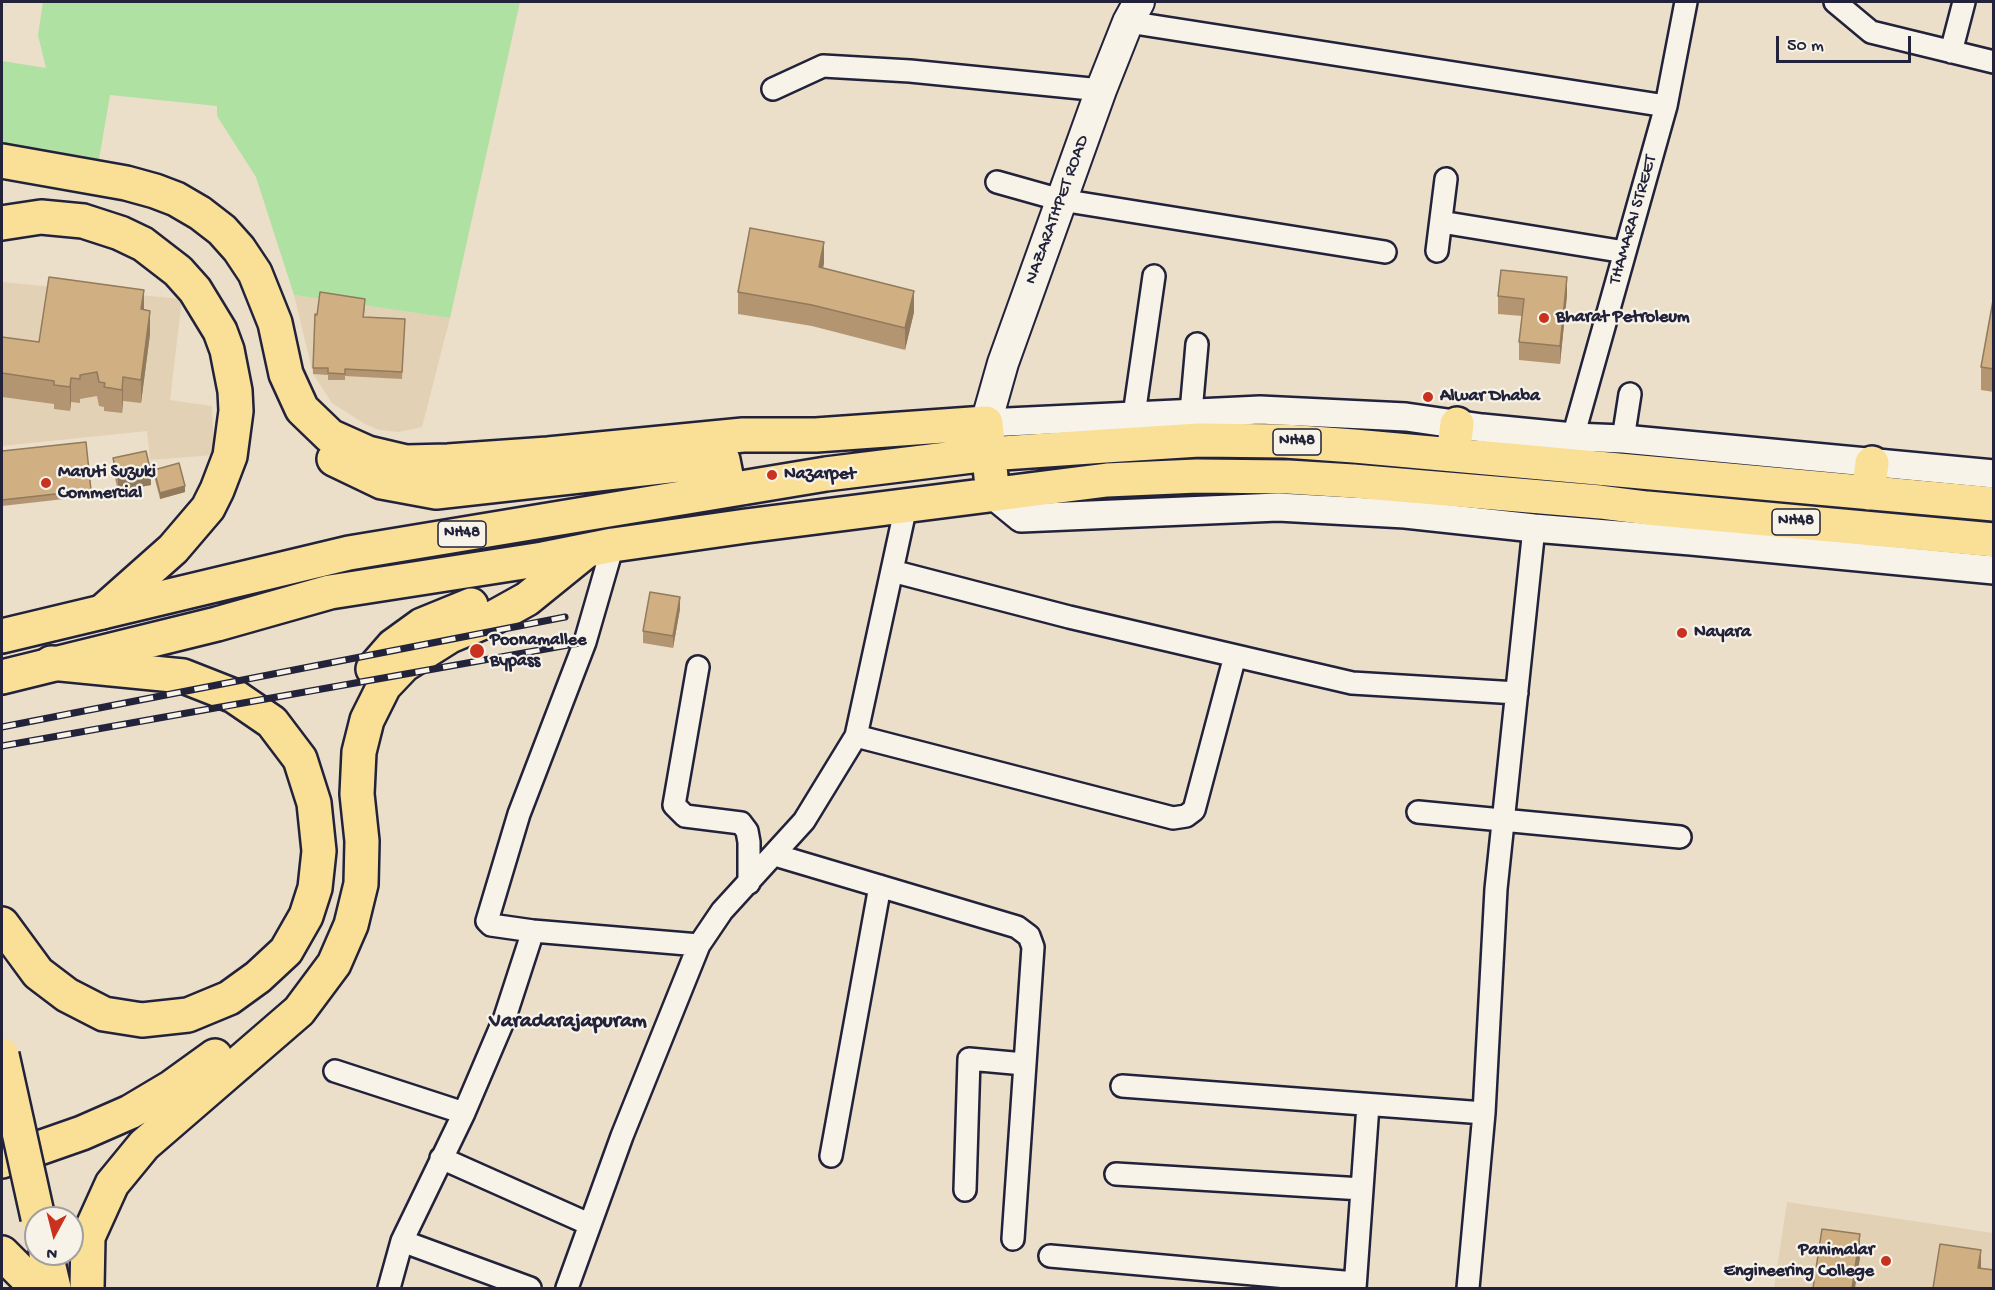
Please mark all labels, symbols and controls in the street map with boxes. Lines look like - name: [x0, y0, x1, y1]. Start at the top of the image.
- scale bar: [1779, 24, 1914, 62]
- text: 50 m: [1787, 36, 1824, 57]
- street label: NAZARATHPET ROAD: [1021, 133, 1095, 287]
- street label: THAMARAI STREET: [1605, 153, 1663, 287]
- place label: Bharat Petroleum: [1556, 307, 1690, 329]
- marker: Bharat Petroleum: [1537, 311, 1551, 325]
- place label: Alwar Dhaba: [1440, 386, 1540, 408]
- marker: Alwar Dhaba: [1421, 390, 1435, 404]
- road number: NH48: [1273, 429, 1321, 455]
- place label: Maruti Suzuki Commercial: [58, 462, 156, 504]
- place label: Nazarpet: [784, 464, 856, 486]
- marker: Nazarpet: [765, 468, 779, 482]
- marker: Maruti Suzuki Commercial: [39, 476, 53, 490]
- road number: NH48: [1772, 509, 1820, 535]
- road number: NH48: [438, 521, 486, 547]
- place label: Nayara: [1694, 622, 1751, 644]
- marker: Nayara: [1675, 626, 1689, 640]
- place label: Poonamallee Bypass: [490, 630, 586, 672]
- marker: Poonamallee Bypass: [468, 642, 486, 660]
- district label: Varadarajapuram: [489, 1010, 647, 1036]
- north arrow: [24, 1206, 84, 1266]
- place label: Panimalar Engineering College: [1724, 1240, 1874, 1282]
- text: N: [46, 1242, 58, 1262]
- marker: Panimalar Engineering College: [1879, 1254, 1893, 1268]

